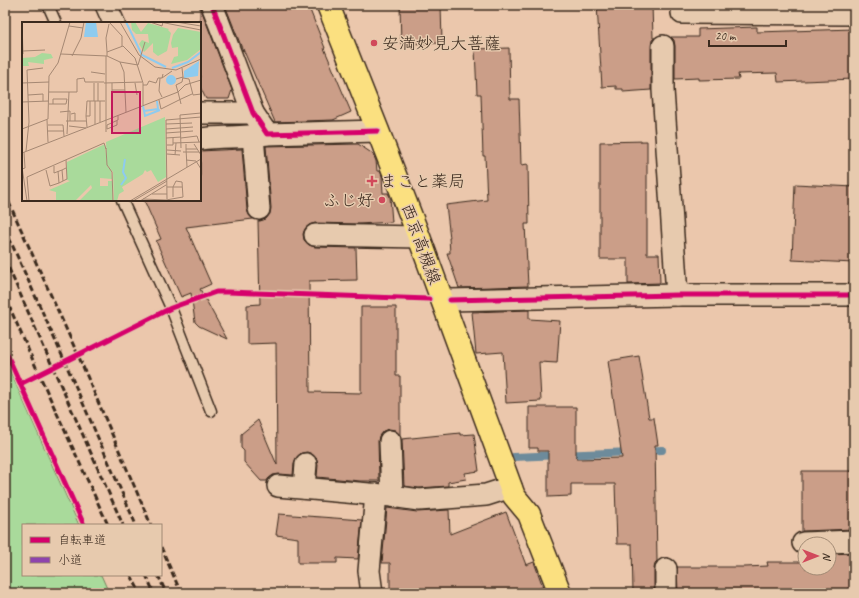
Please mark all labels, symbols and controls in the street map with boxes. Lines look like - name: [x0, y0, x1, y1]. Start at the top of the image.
- inset map: [22, 22, 201, 201]
- scale bar: [709, 22, 786, 48]
- text: 20 m: [715, 28, 737, 44]
- place label: 安満妙見大菩薩: [382, 33, 501, 54]
- marker: 安満妙見大菩薩: [369, 38, 379, 48]
- place label: まこと薬局: [380, 171, 465, 192]
- marker: まこと薬局: [367, 176, 377, 186]
- place label: ふじ好: [323, 190, 374, 211]
- marker: ふじ好: [377, 195, 387, 205]
- street label: 西京高槻線: [397, 200, 445, 288]
- legend: [22, 524, 162, 576]
- text: 自転車道: [58, 532, 106, 548]
- north arrow: [797, 536, 837, 576]
- text: 小道: [58, 552, 82, 568]
- text: N: [820, 553, 834, 562]

